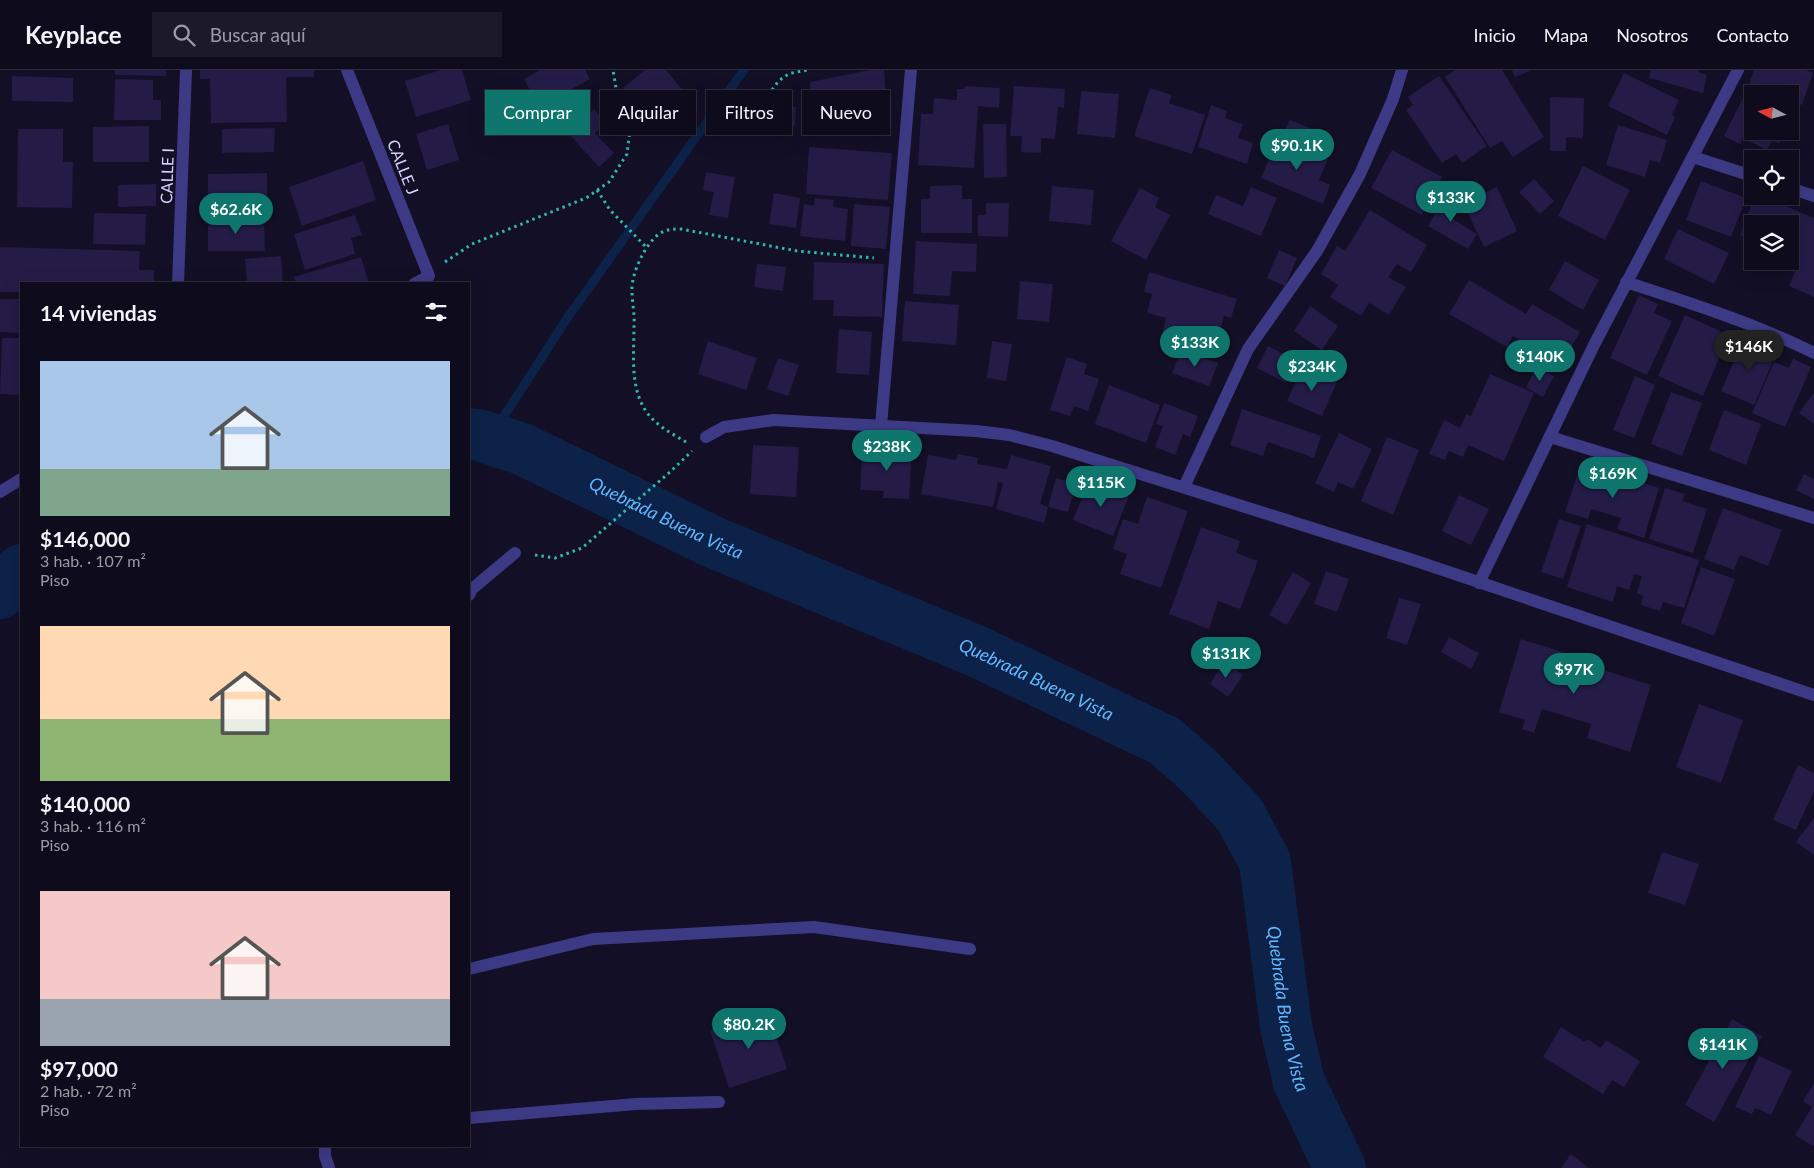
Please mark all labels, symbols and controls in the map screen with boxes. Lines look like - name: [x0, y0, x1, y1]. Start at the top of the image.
- search box: [152, 12, 502, 57]
- text: Keyplace: [25, 20, 122, 49]
- icon: search: [170, 21, 198, 49]
- text: Buscar aquí: [210, 23, 306, 46]
- text: Inicio: [1473, 24, 1516, 46]
- text: Mapa: [1544, 24, 1588, 46]
- text: Nosotros: [1616, 24, 1688, 46]
- text: Contacto: [1716, 24, 1789, 46]
- north arrow: [1744, 85, 1799, 140]
- map controls: [1744, 85, 1799, 270]
- chip: Comprar: [485, 90, 590, 135]
- chip: Alquilar: [600, 90, 696, 135]
- chip: Filtros: [706, 90, 792, 135]
- chip: Nuevo: [802, 90, 890, 135]
- pin: $90.1K: [1256, 128, 1338, 171]
- text: $90.1K: [1271, 135, 1323, 154]
- street label: CALLE J: [384, 137, 423, 197]
- street label: CALLE I: [156, 148, 177, 204]
- button: locate: [1744, 150, 1799, 205]
- pin: $133K: [1416, 180, 1486, 223]
- text: $133K: [1427, 187, 1475, 206]
- pin: $62.6K: [195, 192, 277, 235]
- text: $62.6K: [210, 199, 262, 218]
- button: layers: [1744, 215, 1799, 270]
- icon: filters: [422, 298, 450, 326]
- text: 14 viviendas: [40, 300, 157, 325]
- pin: $133K: [1160, 326, 1230, 368]
- pin: $146K: [1714, 330, 1784, 372]
- text: $133K: [1171, 332, 1219, 351]
- text: $146K: [1725, 336, 1773, 355]
- pin: $140K: [1505, 340, 1575, 382]
- text: $140K: [1516, 346, 1564, 365]
- pin: $234K: [1277, 350, 1347, 392]
- text: $234K: [1288, 356, 1336, 375]
- icon: home: [200, 393, 290, 483]
- pin: $238K: [852, 430, 922, 472]
- text: $238K: [863, 436, 911, 455]
- pin: $169K: [1578, 456, 1648, 499]
- text: $169K: [1589, 463, 1637, 482]
- pin: $115K: [1066, 466, 1136, 508]
- water label: Quebrada Buena Vista: [586, 471, 747, 563]
- text: $115K: [1077, 472, 1125, 491]
- text: $146,000: [40, 526, 130, 551]
- text: 3 hab. · 107 m²: [40, 551, 146, 570]
- text: Piso: [40, 570, 69, 589]
- water label: Quebrada Buena Vista: [956, 633, 1117, 725]
- pin: $131K: [1191, 636, 1261, 679]
- text: $131K: [1202, 643, 1250, 662]
- pin: $97K: [1544, 652, 1604, 695]
- icon: home: [200, 658, 290, 748]
- text: $97K: [1555, 659, 1593, 678]
- text: $140,000: [40, 791, 130, 816]
- text: 3 hab. · 116 m²: [40, 816, 146, 835]
- text: Piso: [40, 835, 69, 854]
- icon: home: [200, 923, 290, 1013]
- water label: Quebrada Buena Vista: [1263, 924, 1314, 1095]
- pin: $80.2K: [708, 1008, 790, 1050]
- text: $80.2K: [723, 1014, 775, 1033]
- pin: $141K: [1688, 1028, 1758, 1070]
- text: $141K: [1699, 1034, 1747, 1053]
- text: $97,000: [40, 1056, 118, 1081]
- text: 2 hab. · 72 m²: [40, 1081, 137, 1100]
- text: Piso: [40, 1100, 69, 1119]

